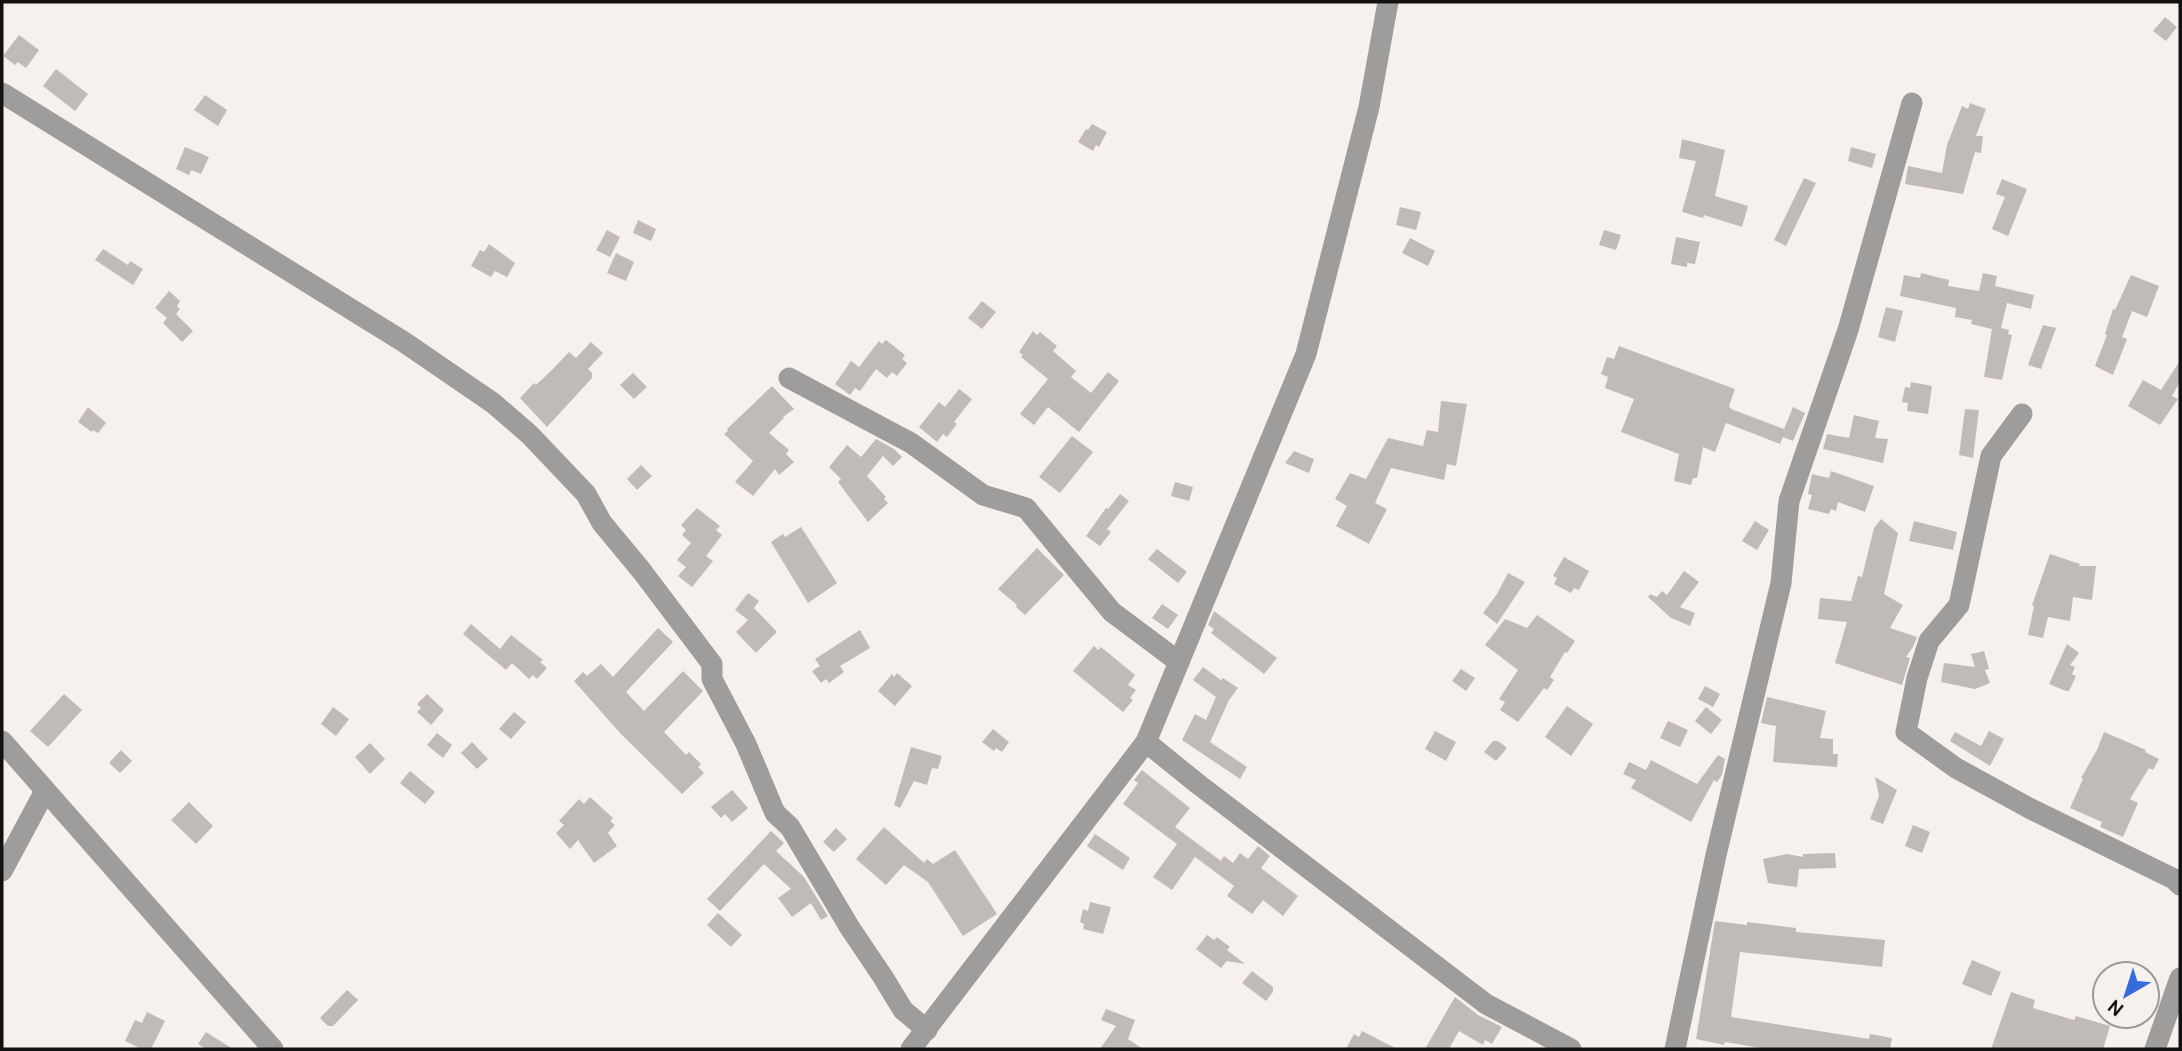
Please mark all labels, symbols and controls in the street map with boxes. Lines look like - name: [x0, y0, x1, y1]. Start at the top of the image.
- north arrow: [2091, 960, 2161, 1030]
- text: N: [2103, 995, 2128, 1021]

